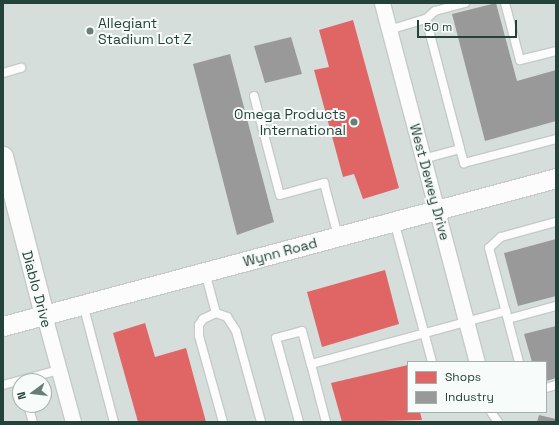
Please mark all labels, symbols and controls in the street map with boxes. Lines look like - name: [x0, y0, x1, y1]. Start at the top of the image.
- scale bar: [419, 12, 519, 38]
- place label: Allegiant Stadium Lot Z: [98, 15, 192, 48]
- text: 50 m: [424, 19, 452, 35]
- marker: Allegiant Stadium Lot Z: [85, 26, 95, 36]
- place label: Omega Products International: [234, 106, 346, 138]
- marker: Omega Products International: [349, 117, 359, 127]
- street label: West Dewey Drive: [406, 122, 454, 242]
- street label: Wynn Road: [241, 234, 319, 270]
- street label: Diablo Drive: [19, 249, 55, 329]
- legend: [407, 361, 547, 413]
- text: Shops: [445, 369, 481, 385]
- north arrow: [12, 373, 52, 413]
- text: Industry: [445, 389, 494, 405]
- text: N: [14, 390, 29, 401]

